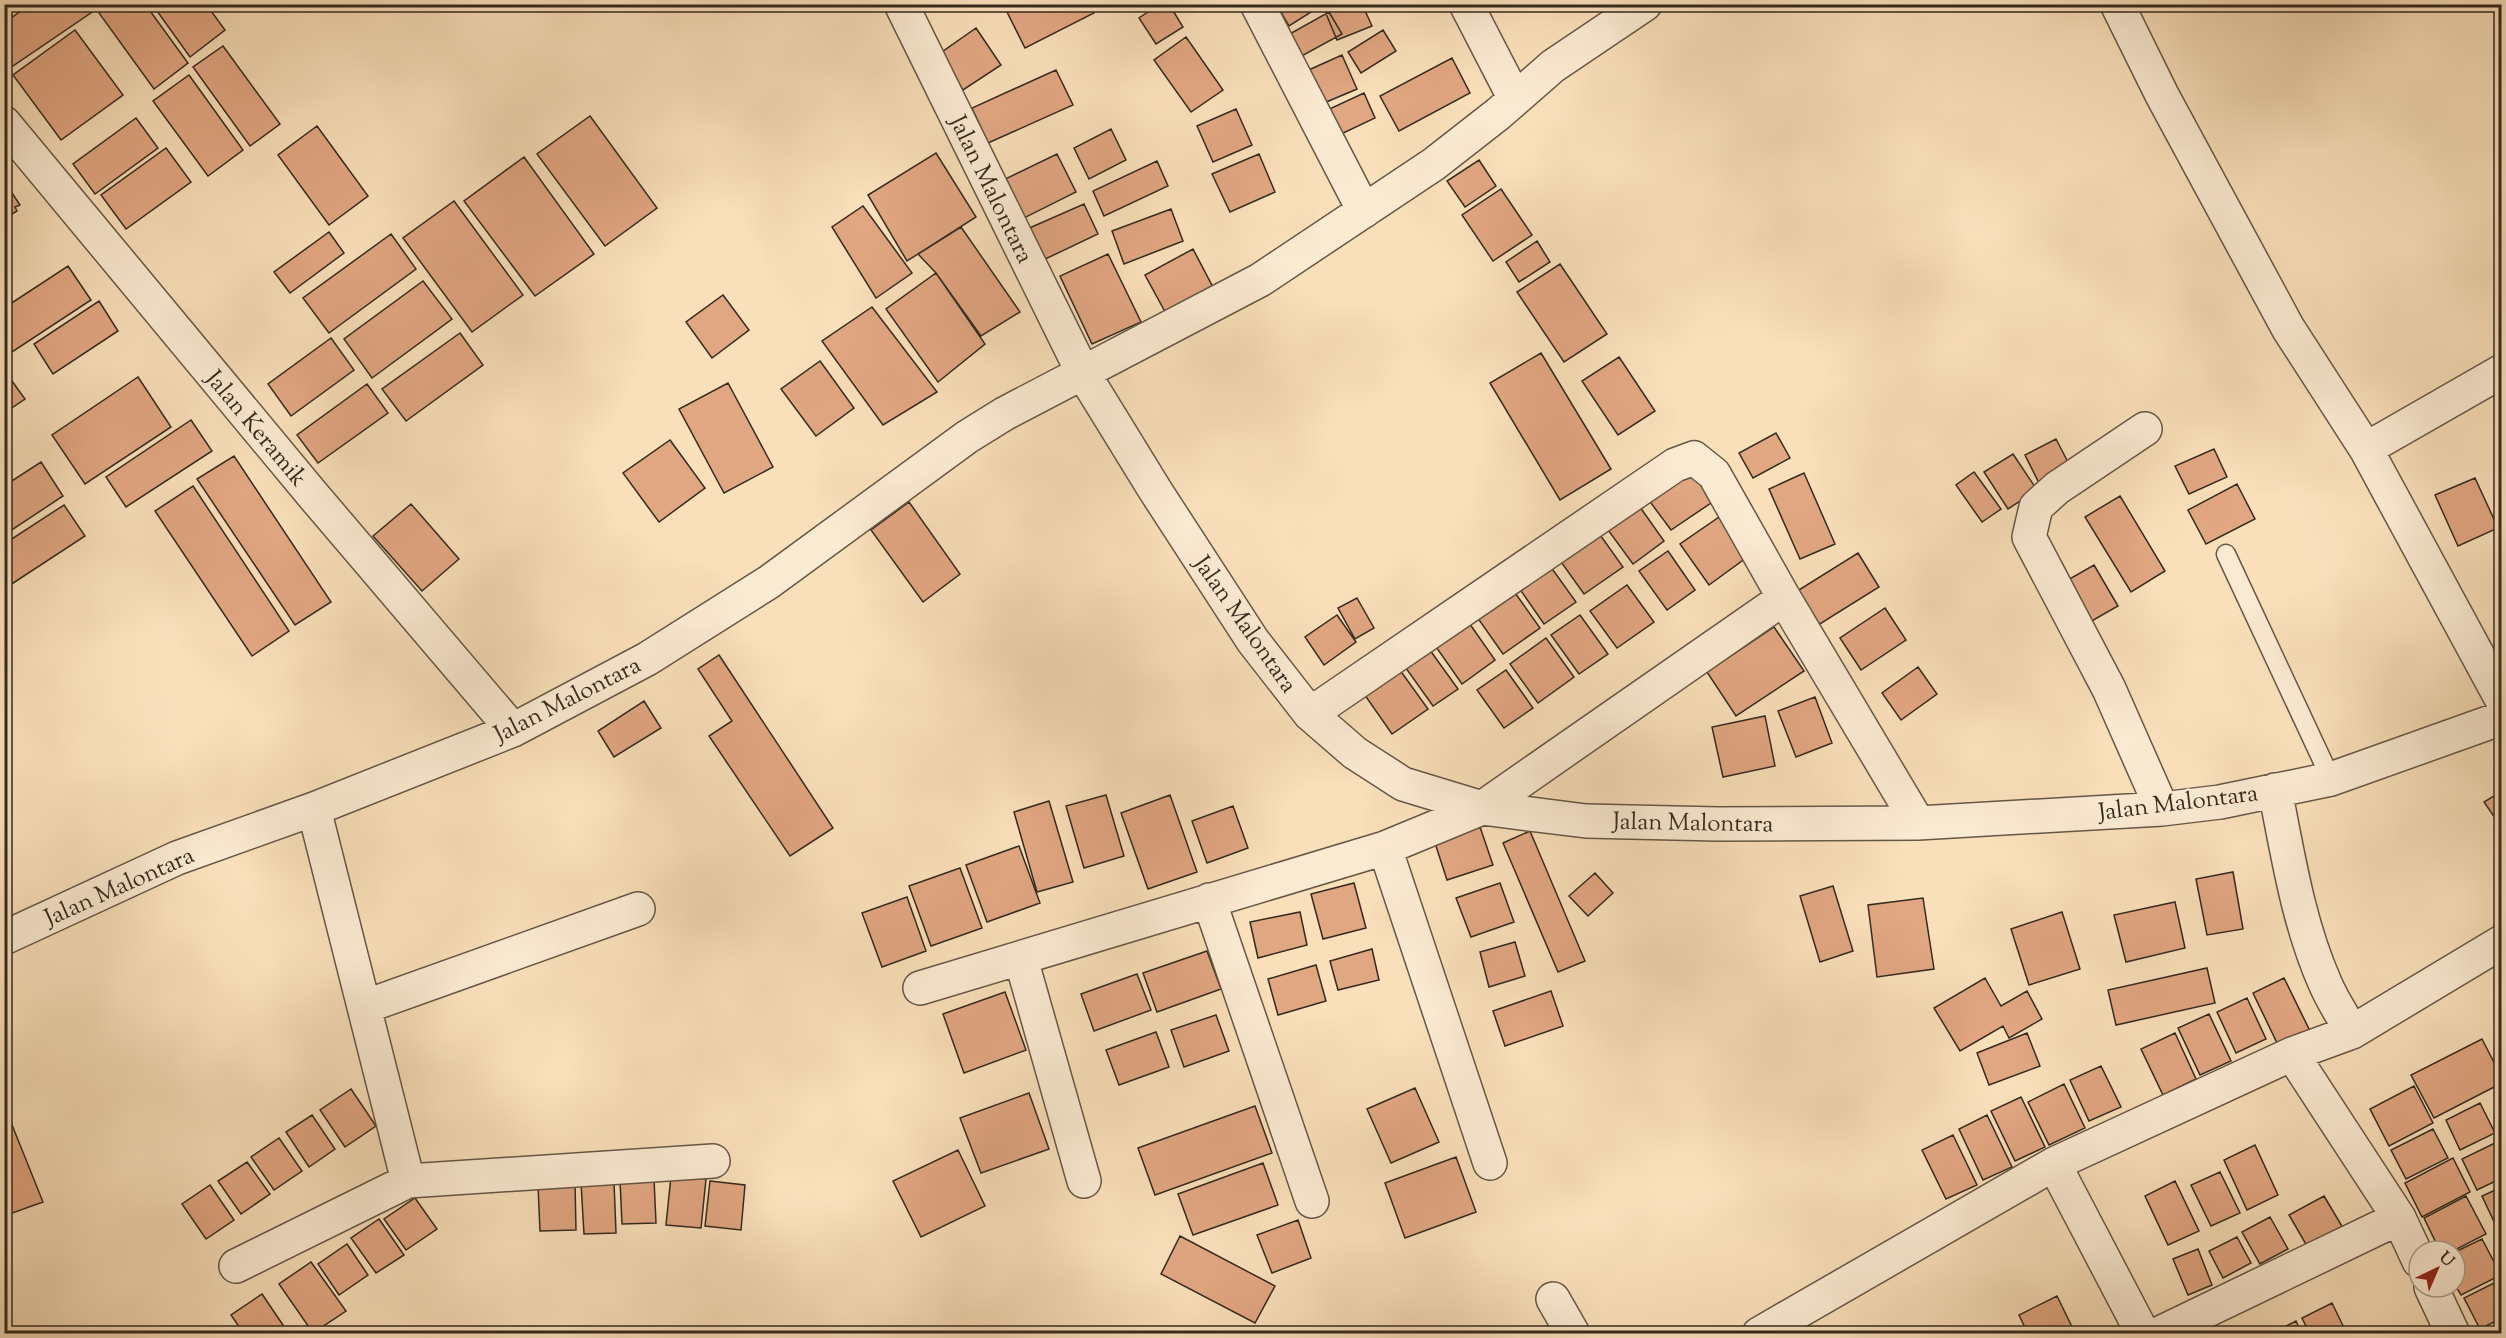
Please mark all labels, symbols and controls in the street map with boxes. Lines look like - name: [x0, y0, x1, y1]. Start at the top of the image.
- street label: Jalan Malontara: [939, 108, 1041, 270]
- street label: Jalan Keramik: [195, 362, 314, 495]
- street label: Jalan Malontara: [1183, 548, 1304, 701]
- street label: Jalan Malontara: [487, 649, 647, 753]
- street label: Jalan Malontara: [2094, 777, 2260, 831]
- street label: Jalan Malontara: [1610, 806, 1774, 842]
- street label: Jalan Malontara: [38, 840, 200, 937]
- north arrow: [2407, 1239, 2467, 1299]
- text: U: [2433, 1247, 2459, 1273]

